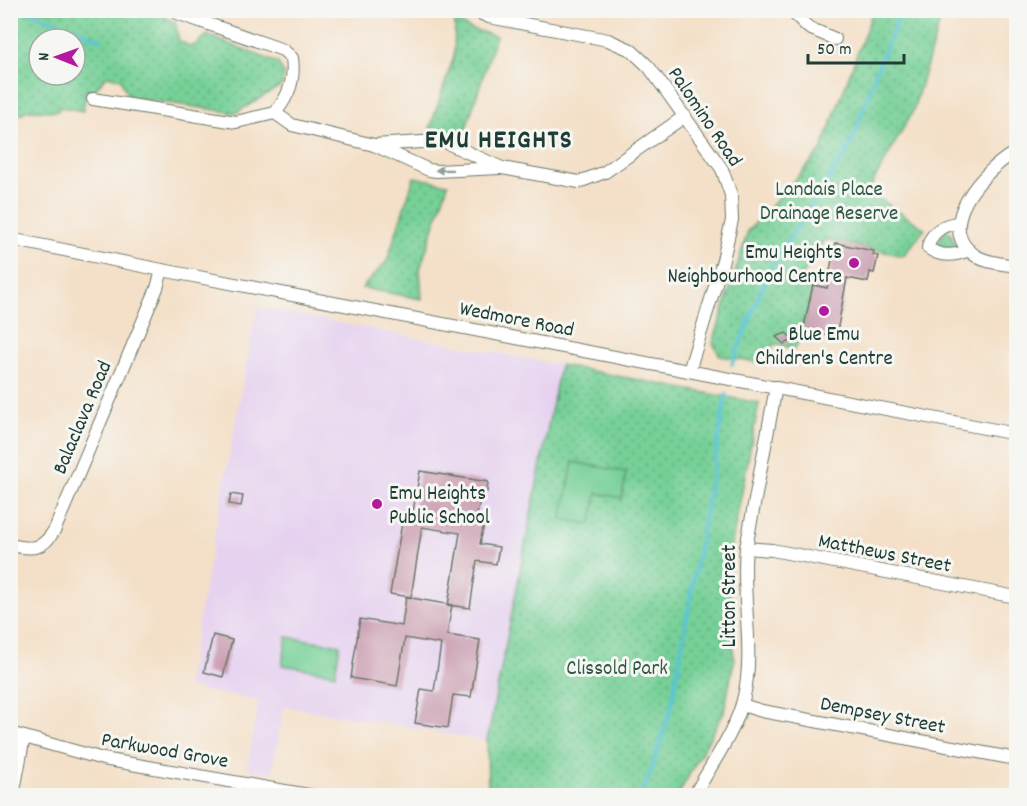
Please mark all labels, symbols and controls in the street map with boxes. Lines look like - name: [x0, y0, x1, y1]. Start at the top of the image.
- north arrow: [27, 27, 87, 87]
- scale bar: [808, 27, 904, 65]
- text: 50 m: [817, 38, 852, 63]
- text: N: [33, 53, 56, 61]
- street label: Palomino Road: [659, 62, 748, 174]
- district label: EMU HEIGHTS: [425, 122, 573, 161]
- one-way arrow: [434, 166, 453, 175]
- park label: Landais Place Drainage Reserve: [760, 176, 898, 230]
- place label: Emu Heights Neighbourhood Centre: [667, 239, 842, 293]
- marker: Emu Heights Neighbourhood Centre: [847, 256, 861, 270]
- street label: Wedmore Road: [457, 295, 576, 347]
- marker: Blue Emu Children's Centre: [817, 304, 831, 318]
- place label: Blue Emu Children's Centre: [755, 321, 893, 375]
- street label: Balaclava Road: [46, 357, 121, 480]
- place label: Emu Heights Public School: [389, 480, 490, 534]
- marker: Emu Heights Public School: [370, 497, 384, 511]
- street label: Matthews Street: [815, 527, 954, 583]
- street label: Litton Street: [716, 544, 746, 647]
- park label: Clissold Park: [566, 655, 668, 685]
- street label: Dempsey Street: [817, 690, 948, 744]
- street label: Parkwood Grove: [99, 726, 230, 778]

